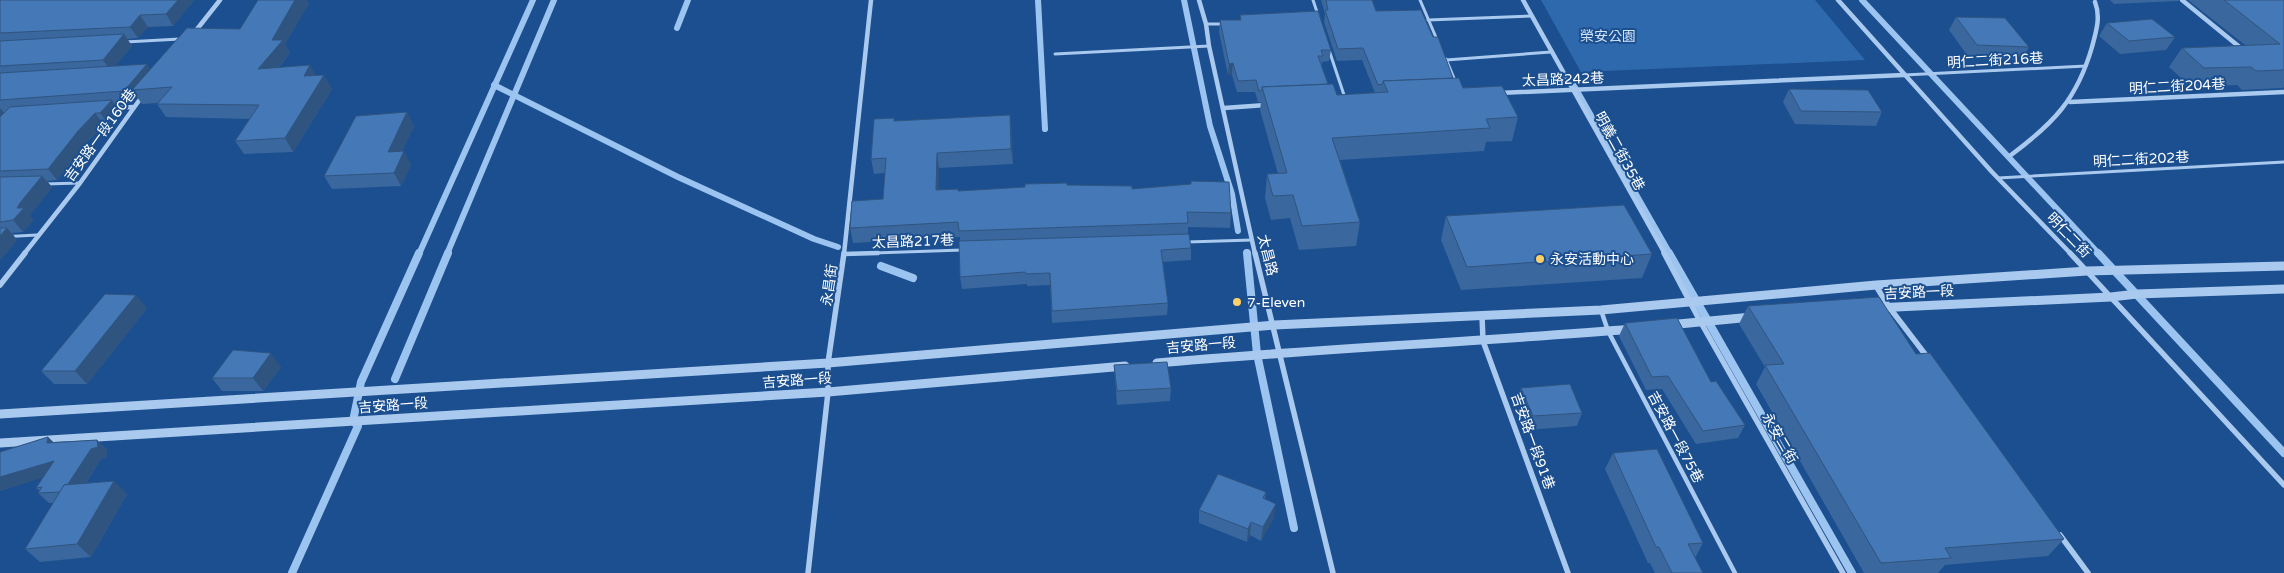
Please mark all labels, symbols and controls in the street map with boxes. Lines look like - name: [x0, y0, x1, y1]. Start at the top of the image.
- park label: 榮安公園: [1580, 28, 1636, 45]
- street label: 明仁二街216巷: [1946, 49, 2044, 72]
- street label: 太昌路242巷: [1522, 70, 1604, 89]
- street label: 明仁二街204巷: [2128, 75, 2226, 98]
- street label: 吉安路一段160巷: [61, 86, 140, 185]
- street label: 明義二街35巷: [1591, 109, 1648, 194]
- street label: 明仁二街202巷: [2092, 148, 2190, 171]
- street label: 明仁二街: [2043, 209, 2094, 261]
- street label: 太昌路217巷: [872, 232, 954, 251]
- street label: 太昌路: [1254, 233, 1281, 278]
- place label: 永安活動中心: [1550, 251, 1634, 268]
- marker: 永安活動中心: [1534, 253, 1546, 265]
- street label: 永昌街: [818, 263, 841, 307]
- street label: 吉安路一段: [1884, 282, 1954, 303]
- place label: 7-Eleven: [1247, 294, 1305, 311]
- marker: 7-Eleven: [1231, 296, 1243, 308]
- street label: 吉安路一段: [1165, 334, 1237, 357]
- street label: 吉安路一段: [762, 370, 833, 391]
- street label: 吉安路一段75巷: [1644, 388, 1707, 486]
- street label: 吉安路一段91巷: [1507, 391, 1558, 492]
- street label: 吉安路一段: [358, 395, 429, 416]
- street label: 永安二街: [1758, 410, 1801, 467]

